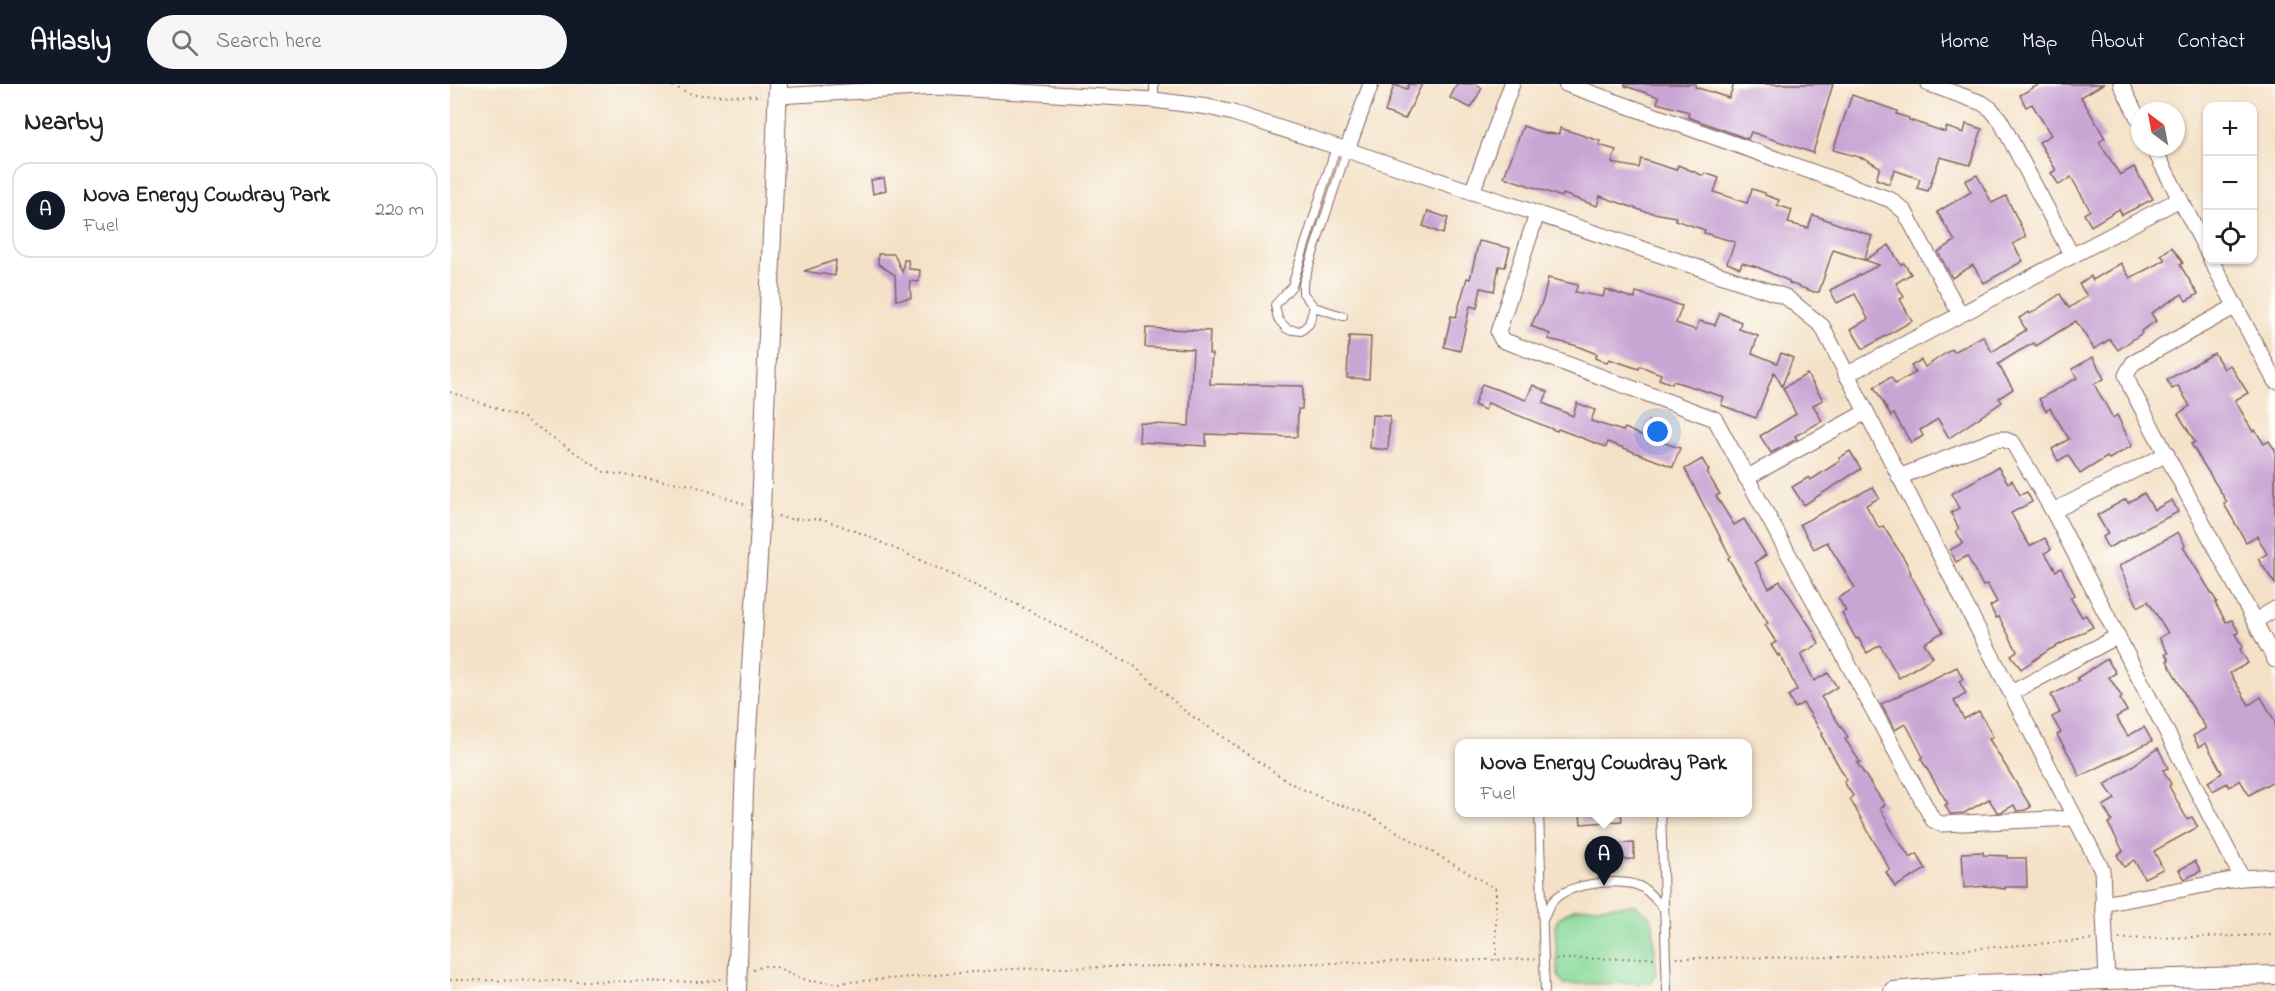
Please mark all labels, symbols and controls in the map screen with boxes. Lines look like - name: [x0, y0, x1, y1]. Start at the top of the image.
- search box: [147, 15, 567, 69]
- text: Atlasly: [30, 22, 111, 63]
- icon: search: [168, 26, 201, 59]
- text: Search here: [216, 26, 321, 58]
- text: Home: [1940, 27, 1989, 57]
- text: Map: [2022, 27, 2057, 57]
- text: About: [2090, 27, 2144, 57]
- text: Contact: [2177, 27, 2245, 57]
- north arrow: [2131, 102, 2185, 156]
- map controls: [2203, 102, 2257, 264]
- button: +: [2203, 102, 2257, 156]
- text: Nearby: [24, 104, 103, 142]
- button: −: [2203, 156, 2257, 210]
- text: Nova Energy Cowdray Park: [83, 180, 330, 212]
- text: A: [39, 196, 52, 225]
- text: 220 m: [375, 196, 424, 225]
- button: locate: [2203, 210, 2257, 264]
- text: Fuel: [83, 212, 118, 241]
- your location: [1643, 417, 1672, 446]
- popup: [1455, 739, 1752, 817]
- text: Nova Energy Cowdray Park: [1480, 748, 1727, 780]
- text: Fuel: [1480, 780, 1515, 809]
- pin: A: [1584, 836, 1624, 886]

